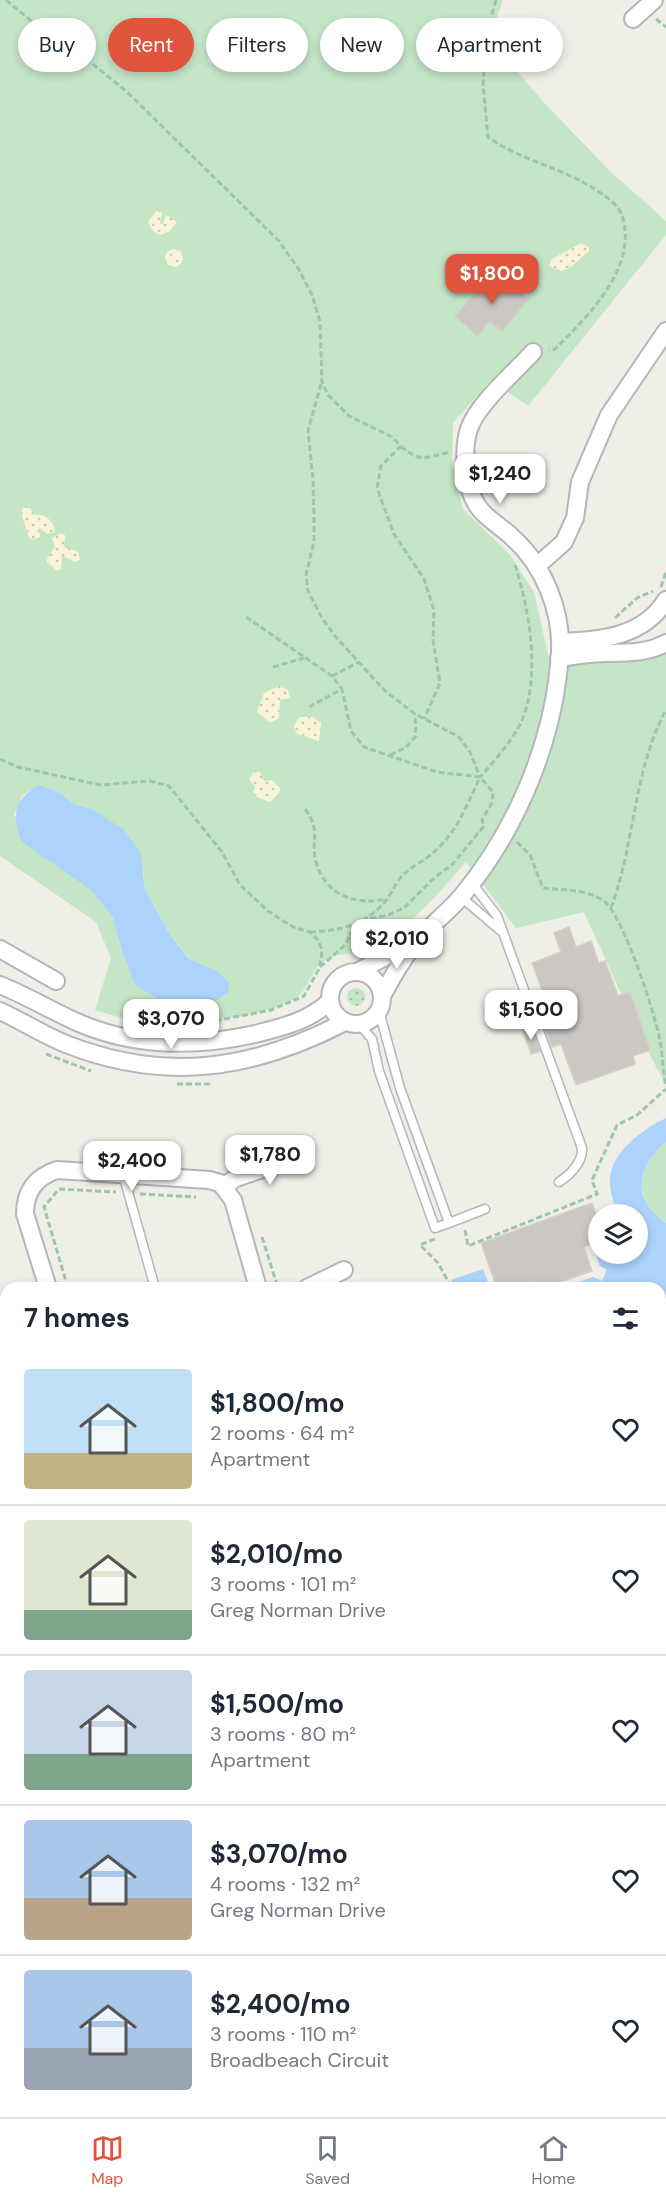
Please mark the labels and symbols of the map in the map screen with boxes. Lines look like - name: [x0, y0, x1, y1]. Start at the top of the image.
- pin: $1,800: [443, 254, 541, 305]
- pin: $1,240: [451, 454, 549, 505]
- pin: $2,010: [348, 919, 446, 970]
- pin: $1,500: [482, 990, 580, 1041]
- pin: $3,070: [122, 999, 220, 1050]
- pin: $1,780: [221, 1135, 319, 1186]
- pin: $2,400: [83, 1141, 181, 1192]

